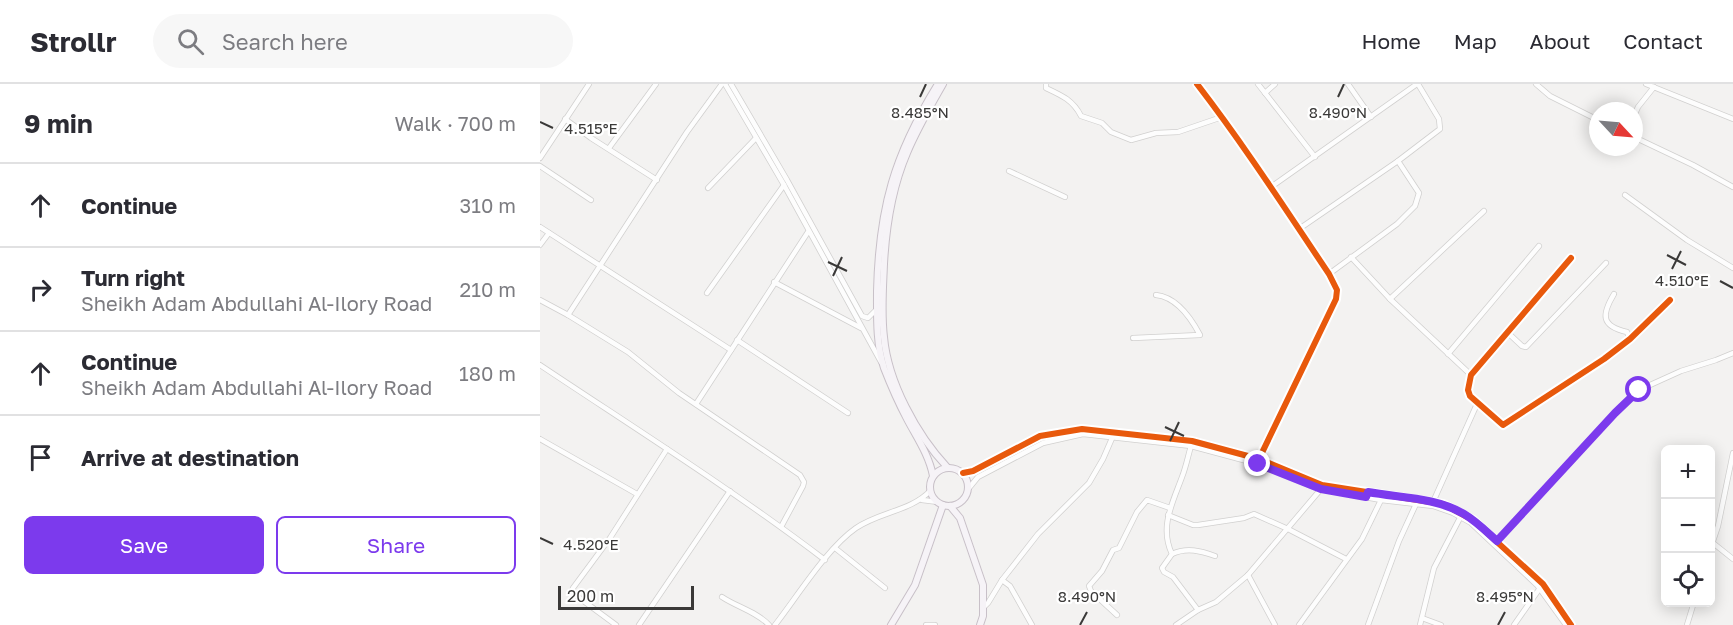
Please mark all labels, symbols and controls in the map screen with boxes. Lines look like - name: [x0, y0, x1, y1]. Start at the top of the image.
- search box: [153, 14, 573, 68]
- text: Strollr: [30, 25, 117, 58]
- icon: search: [174, 25, 207, 58]
- text: Search here: [222, 28, 348, 55]
- text: Home: [1361, 28, 1421, 54]
- text: Map: [1454, 28, 1497, 54]
- text: About: [1530, 28, 1590, 54]
- text: Contact: [1623, 28, 1703, 54]
- north arrow: [1589, 102, 1643, 156]
- text: 8.485°N: [891, 103, 949, 121]
- text: 8.490°N: [1309, 103, 1367, 121]
- text: 9 min: [24, 108, 93, 139]
- text: Walk · 700 m: [395, 111, 516, 135]
- text: 4.515°E: [564, 119, 618, 137]
- icon: ahead: [24, 189, 57, 222]
- text: Continue: [81, 192, 177, 219]
- text: 310 m: [460, 193, 516, 217]
- text: Turn right: [81, 264, 185, 291]
- text: 4.510°E: [1655, 271, 1709, 289]
- icon: right: [24, 273, 57, 306]
- text: 210 m: [460, 277, 516, 301]
- text: Sheikh Adam Abdullahi Al-Ilory Road: [81, 291, 432, 315]
- text: Continue: [81, 348, 177, 375]
- icon: ahead: [24, 357, 57, 390]
- text: 180 m: [459, 361, 516, 385]
- text: Sheikh Adam Abdullahi Al-Ilory Road: [81, 375, 432, 399]
- route start: [1625, 376, 1651, 402]
- icon: arrive: [24, 441, 57, 474]
- text: Arrive at destination: [81, 444, 299, 471]
- map controls: [1661, 445, 1715, 607]
- button: +: [1661, 445, 1715, 499]
- route end: [1244, 450, 1270, 476]
- button: −: [1661, 499, 1715, 553]
- button: Save: [24, 516, 264, 574]
- button: Share: [276, 516, 516, 574]
- text: 4.520°E: [563, 535, 619, 553]
- button: locate: [1661, 553, 1715, 607]
- scale bar: [558, 583, 694, 610]
- text: 200 m: [567, 586, 614, 606]
- text: 8.490°N: [1058, 587, 1116, 605]
- text: 8.495°N: [1476, 587, 1534, 605]

